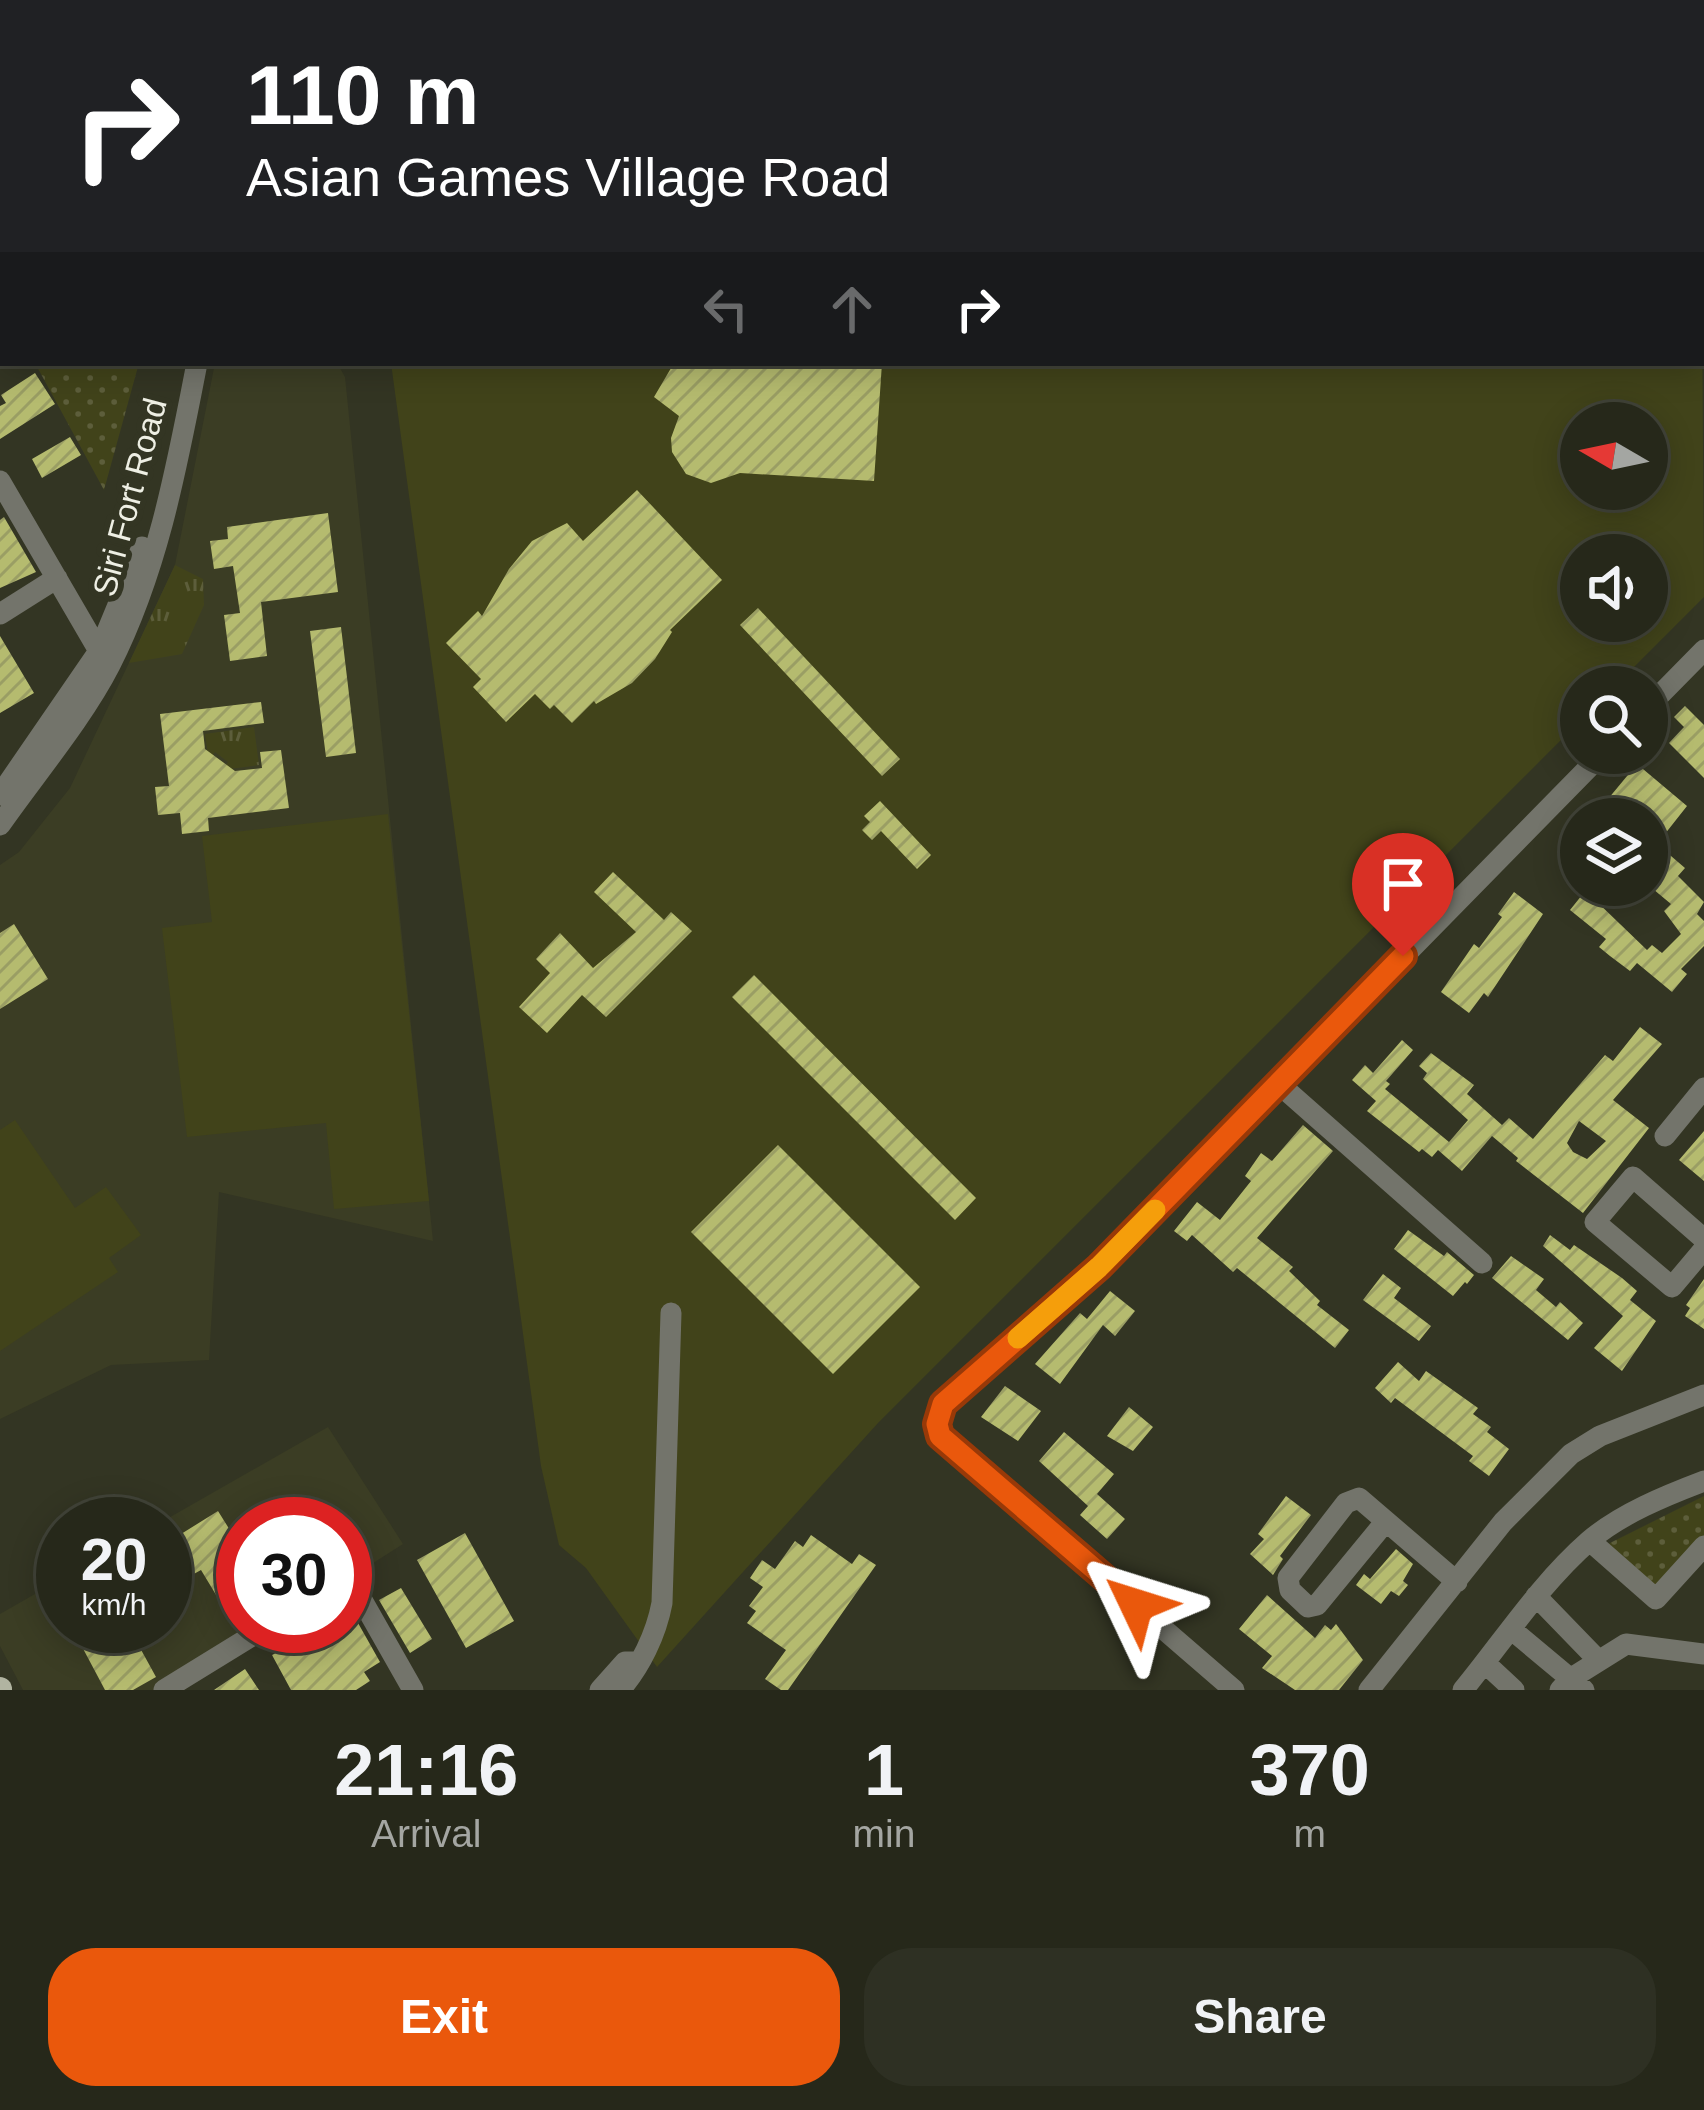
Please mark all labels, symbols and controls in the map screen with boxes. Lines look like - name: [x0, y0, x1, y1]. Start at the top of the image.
- icon: right: [48, 48, 204, 204]
- text: 110 m: [246, 48, 480, 142]
- text: Asian Games Village Road: [246, 147, 890, 207]
- icon: left: [693, 276, 759, 342]
- icon: ahead: [819, 276, 885, 342]
- icon: right: [945, 276, 1011, 342]
- street label: Siri Fort Road: [85, 394, 174, 600]
- north arrow: [1560, 402, 1668, 510]
- map controls: [1560, 402, 1668, 906]
- button: sound: [1560, 534, 1668, 642]
- button: search: [1560, 666, 1668, 774]
- button: layers: [1560, 798, 1668, 906]
- pin: [1352, 833, 1454, 956]
- icon: arrive: [1370, 851, 1436, 917]
- speed limit sign: 30: [216, 1497, 372, 1653]
- text: 20: [81, 1526, 147, 1593]
- position arrow: [1073, 1542, 1199, 1668]
- text: km/h: [81, 1588, 147, 1621]
- text: 21:16: [334, 1730, 518, 1810]
- text: 1: [864, 1730, 904, 1810]
- text: 370: [1250, 1730, 1370, 1810]
- text: Arrival: [371, 1812, 482, 1855]
- text: min: [853, 1812, 915, 1855]
- text: m: [1293, 1812, 1326, 1855]
- button: Exit: [48, 1948, 840, 2086]
- button: Share: [864, 1948, 1656, 2086]

